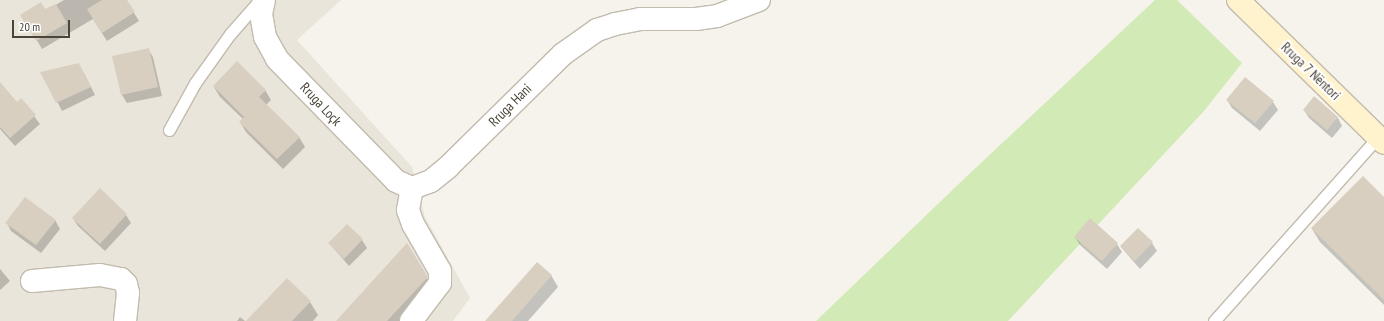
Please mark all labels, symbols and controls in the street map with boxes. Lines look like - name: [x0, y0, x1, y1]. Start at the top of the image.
- scale bar: [14, 12, 72, 38]
- text: 20 m: [19, 19, 40, 34]
- street label: Rruga 7 Nëntori: [1278, 38, 1344, 104]
- street label: Rruga Loçk: [297, 79, 345, 129]
- street label: Rruga Hani: [485, 80, 535, 130]

